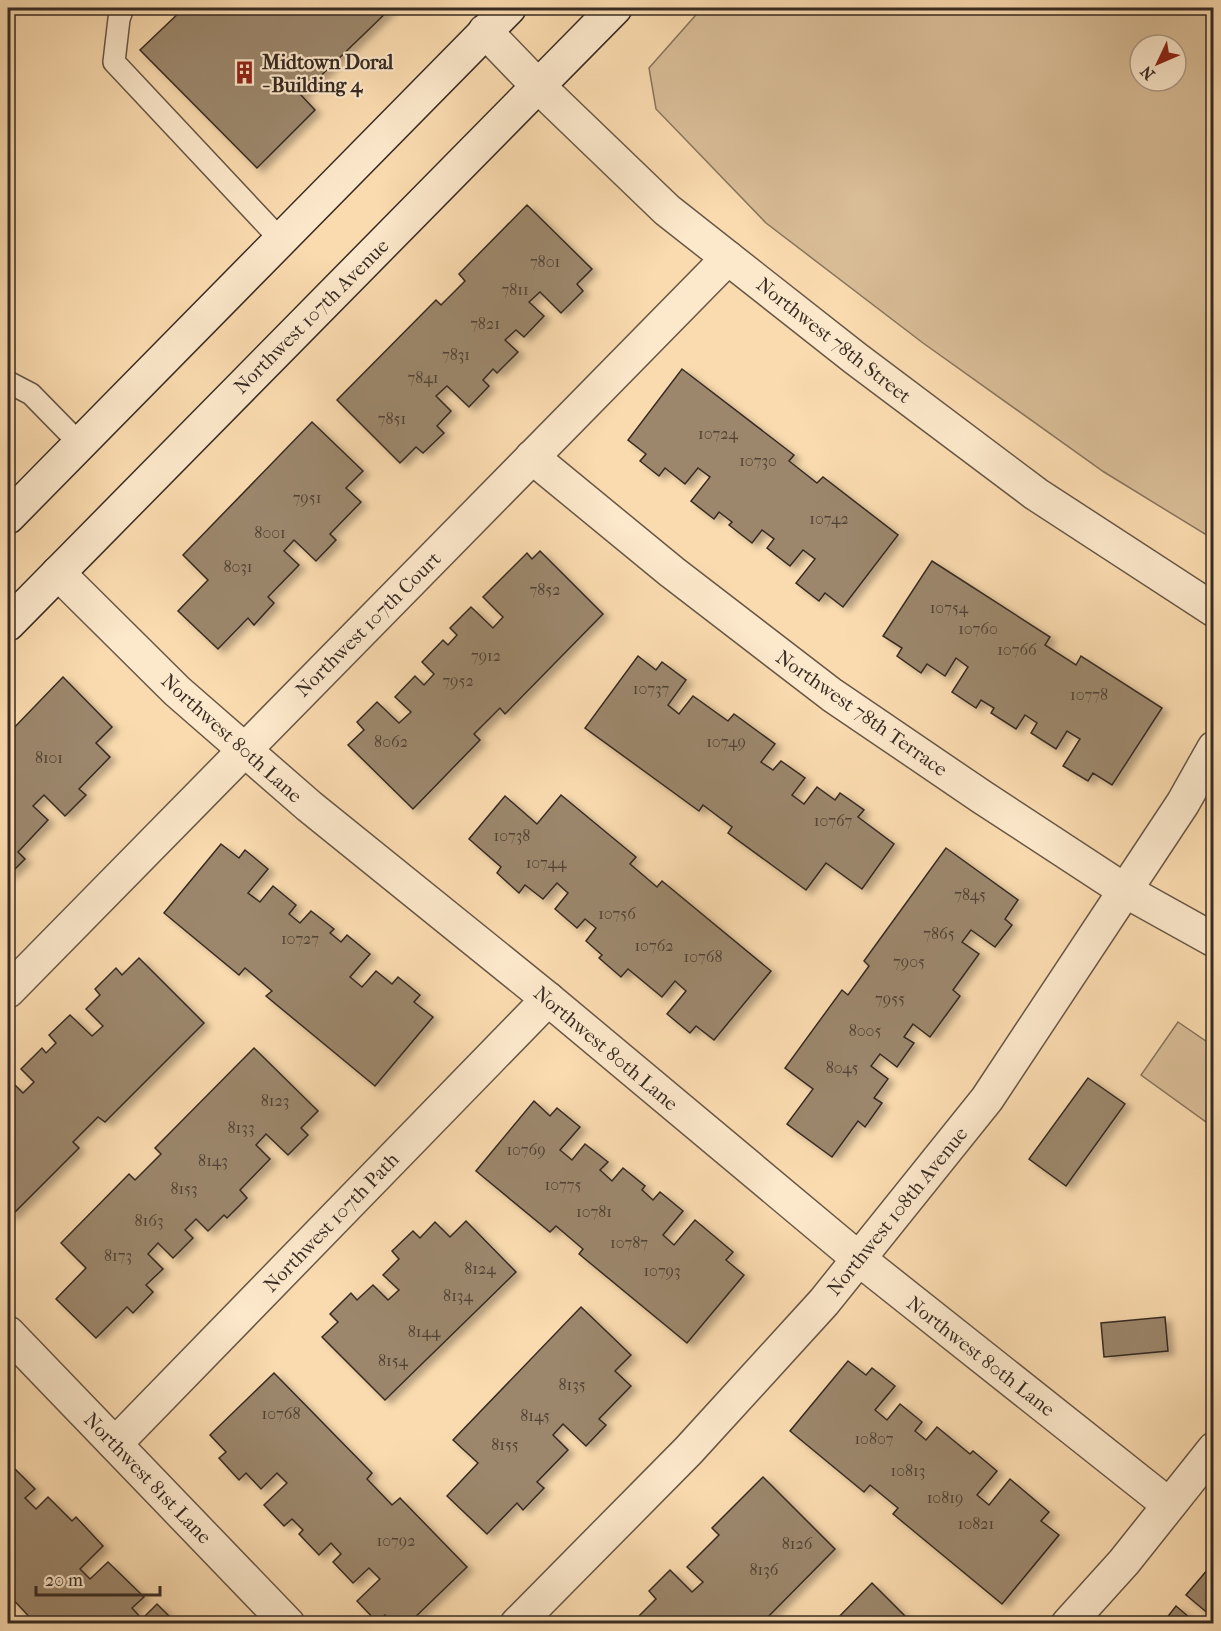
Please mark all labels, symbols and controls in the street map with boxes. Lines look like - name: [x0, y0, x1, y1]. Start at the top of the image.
- north arrow: [1128, 33, 1188, 93]
- place label: Midtown Doral - Building 4: [261, 51, 394, 98]
- building icon: Midtown Doral - Building 4: [231, 60, 257, 86]
- text: N: [1136, 61, 1159, 84]
- street label: Northwest 107th Avenue: [229, 234, 394, 399]
- house number: 7801: [530, 252, 560, 271]
- street label: Northwest 78th Street: [752, 273, 916, 408]
- house number: 7811: [501, 280, 529, 299]
- house number: 7821: [470, 314, 500, 333]
- house number: 7831: [442, 345, 470, 364]
- house number: 7841: [408, 368, 438, 387]
- house number: 7851: [378, 409, 406, 428]
- house number: 10724: [698, 424, 738, 443]
- house number: 10730: [739, 451, 777, 470]
- house number: 7951: [293, 488, 321, 507]
- house number: 10742: [809, 509, 849, 528]
- house number: 8001: [254, 523, 286, 542]
- street label: Northwest 107th Court: [291, 547, 446, 702]
- house number: 8031: [223, 557, 253, 576]
- house number: 7852: [530, 580, 560, 599]
- house number: 10754: [930, 598, 969, 617]
- house number: 10760: [958, 619, 998, 638]
- house number: 10766: [997, 640, 1037, 659]
- house number: 7912: [471, 646, 501, 665]
- street label: Northwest 78th Terrace: [772, 646, 952, 781]
- street label: Northwest 80th Lane: [157, 669, 307, 808]
- house number: 7952: [442, 671, 474, 690]
- house number: 10737: [633, 679, 670, 698]
- house number: 10778: [1070, 685, 1108, 704]
- house number: 8062: [374, 732, 408, 751]
- house number: 10749: [706, 732, 746, 751]
- house number: 8101: [35, 748, 63, 767]
- house number: 10767: [814, 811, 853, 830]
- house number: 10738: [494, 826, 530, 845]
- house number: 10744: [526, 853, 567, 872]
- house number: 7845: [954, 885, 986, 904]
- house number: 10756: [598, 904, 636, 923]
- house number: 7865: [923, 924, 955, 943]
- house number: 10727: [281, 929, 319, 948]
- house number: 10762: [634, 936, 674, 955]
- house number: 10768: [684, 947, 722, 966]
- house number: 7905: [893, 952, 925, 971]
- street label: Northwest 80th Lane: [529, 981, 683, 1115]
- house number: 7955: [875, 989, 905, 1008]
- house number: 8005: [849, 1021, 881, 1040]
- house number: 8045: [826, 1058, 858, 1077]
- house number: 8123: [261, 1091, 289, 1110]
- house number: 8133: [228, 1118, 254, 1137]
- street label: Northwest 108th Avenue: [822, 1122, 972, 1300]
- house number: 10769: [506, 1140, 546, 1159]
- street label: Northwest 107th Path: [259, 1147, 404, 1297]
- house number: 8143: [198, 1151, 228, 1170]
- house number: 10775: [545, 1175, 581, 1194]
- house number: 8153: [170, 1179, 198, 1198]
- house number: 10781: [576, 1202, 612, 1221]
- house number: 8163: [135, 1211, 163, 1230]
- house number: 10787: [610, 1233, 648, 1252]
- house number: 8173: [104, 1246, 132, 1265]
- house number: 8124: [464, 1259, 496, 1278]
- house number: 10793: [643, 1261, 681, 1280]
- house number: 8134: [443, 1286, 473, 1305]
- street label: Northwest 80th Lane: [902, 1292, 1059, 1421]
- house number: 8144: [408, 1322, 441, 1341]
- house number: 8154: [378, 1351, 409, 1370]
- house number: 8135: [558, 1375, 586, 1394]
- house number: 10768: [262, 1404, 300, 1423]
- house number: 8145: [520, 1406, 550, 1425]
- street label: Northwest 81st Lane: [79, 1408, 216, 1549]
- house number: 10807: [854, 1429, 894, 1448]
- house number: 8155: [491, 1435, 519, 1454]
- house number: 10813: [891, 1461, 925, 1480]
- house number: 10819: [927, 1488, 963, 1507]
- house number: 10821: [958, 1514, 994, 1533]
- house number: 10792: [377, 1531, 415, 1550]
- house number: 8126: [782, 1534, 813, 1553]
- scale bar: [36, 1559, 160, 1597]
- house number: 8136: [750, 1560, 779, 1579]
- text: 20 m: [45, 1570, 83, 1591]

